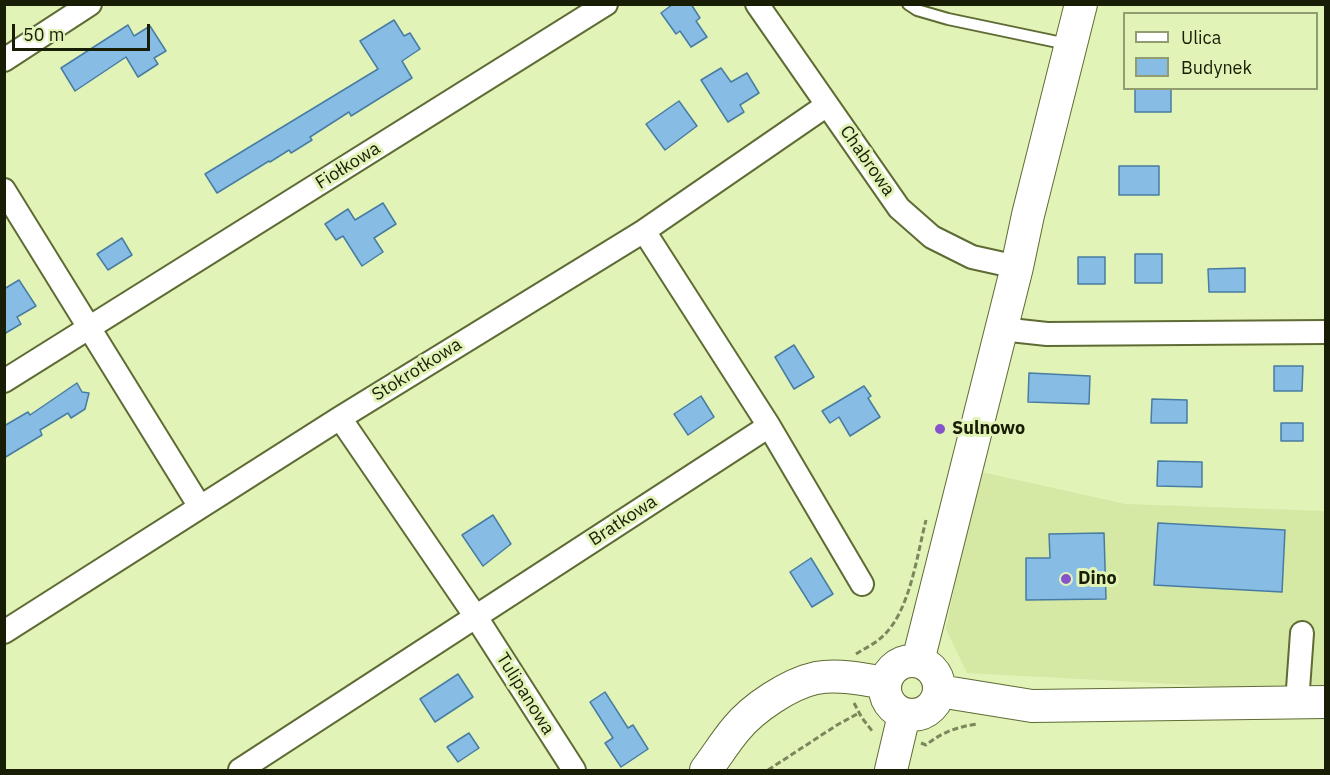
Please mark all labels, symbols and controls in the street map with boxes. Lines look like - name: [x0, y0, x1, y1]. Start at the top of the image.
- scale bar: [15, 12, 153, 50]
- legend: [1123, 12, 1318, 90]
- text: 50 m: [23, 23, 65, 46]
- text: Ulica: [1181, 26, 1221, 49]
- text: Budynek: [1181, 56, 1252, 79]
- street label: Chabrowa: [835, 122, 899, 200]
- street label: Fiołkowa: [312, 138, 384, 194]
- street label: Stokrotkowa: [368, 334, 466, 406]
- place label: Sulnowo: [952, 418, 1025, 440]
- marker: Sulnowo: [933, 422, 947, 436]
- street label: Bratkowa: [585, 491, 661, 551]
- place label: Dino: [1078, 568, 1117, 590]
- marker: Dino: [1059, 572, 1073, 586]
- street label: Tulipanowa: [491, 649, 559, 739]

